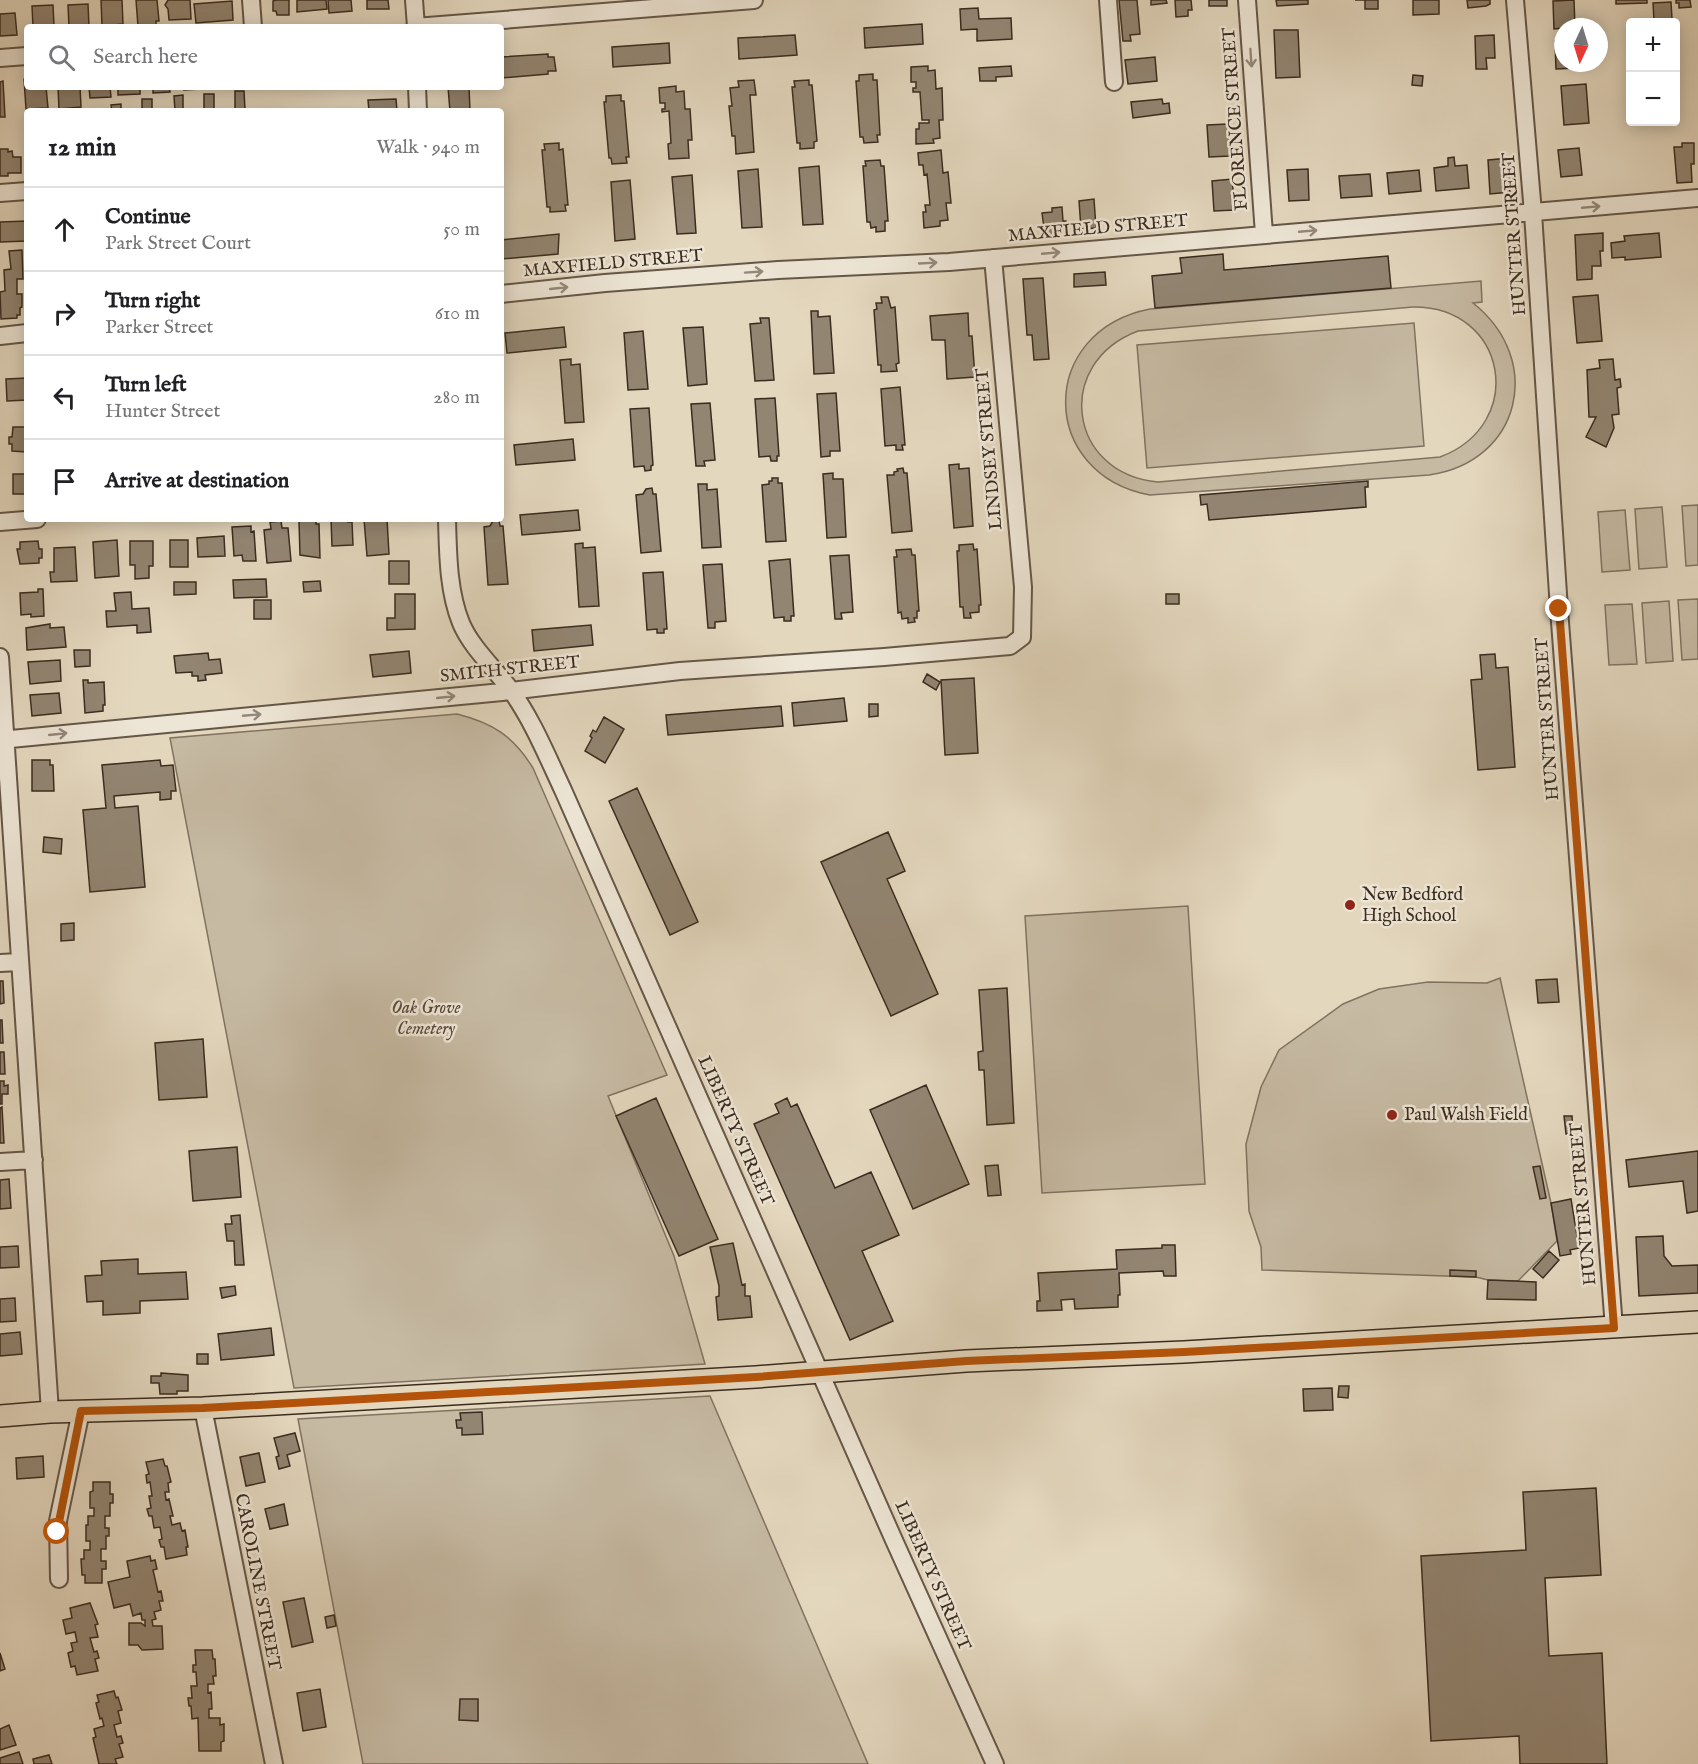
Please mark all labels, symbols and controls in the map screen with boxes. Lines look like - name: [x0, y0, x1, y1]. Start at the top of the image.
- north arrow: [1554, 18, 1608, 72]
- map controls: [1626, 18, 1680, 126]
- button: +: [1626, 18, 1680, 72]
- search box: [24, 24, 504, 90]
- street label: FLORENCE STREET: [1218, 27, 1254, 211]
- icon: search: [45, 41, 78, 74]
- text: Search here: [93, 43, 198, 71]
- one-way arrow: [1246, 48, 1257, 68]
- button: −: [1626, 72, 1680, 126]
- text: 12 min: [48, 131, 116, 164]
- text: Walk · 940 m: [376, 135, 480, 160]
- street label: HUNTER STREET: [1498, 152, 1532, 316]
- one-way arrow: [1581, 201, 1601, 212]
- text: Continue: [105, 203, 191, 231]
- street label: MAXFIELD STREET: [1007, 210, 1189, 248]
- icon: ahead: [48, 213, 81, 246]
- text: 50 m: [443, 217, 480, 242]
- one-way arrow: [1298, 225, 1318, 236]
- text: Park Street Court: [105, 231, 251, 256]
- street label: MAXFIELD STREET: [522, 245, 704, 283]
- one-way arrow: [1041, 247, 1061, 258]
- one-way arrow: [918, 257, 938, 268]
- one-way arrow: [743, 266, 763, 277]
- one-way arrow: [549, 282, 569, 293]
- text: Turn right: [105, 287, 200, 315]
- icon: right: [48, 297, 81, 330]
- text: 610 m: [435, 301, 480, 326]
- text: Parker Street: [105, 315, 214, 340]
- street label: LINDSEY STREET: [971, 367, 1009, 531]
- text: Turn left: [105, 371, 187, 399]
- icon: left: [48, 381, 81, 414]
- text: 280 m: [433, 385, 480, 410]
- text: Hunter Street: [105, 399, 220, 424]
- icon: arrive: [48, 465, 81, 498]
- text: Arrive at destination: [105, 467, 289, 495]
- route end: [1545, 595, 1571, 621]
- street label: HUNTER STREET: [1531, 637, 1565, 801]
- street label: SMITH STREET: [439, 651, 581, 689]
- one-way arrow: [436, 691, 456, 702]
- one-way arrow: [242, 709, 262, 720]
- one-way arrow: [48, 728, 68, 739]
- place label: New Bedford High School: [1362, 884, 1464, 928]
- marker: New Bedford High School: [1343, 898, 1357, 912]
- park label: Oak Grove Cemetery: [391, 997, 461, 1041]
- street label: LIBERTY STREET: [692, 1053, 778, 1209]
- place label: Paul Walsh Field: [1404, 1104, 1528, 1127]
- marker: Paul Walsh Field: [1385, 1108, 1399, 1122]
- street label: HUNTER STREET: [1565, 1122, 1603, 1286]
- street label: CAROLINE STREET: [229, 1492, 285, 1672]
- street label: LIBERTY STREET: [889, 1498, 975, 1654]
- route start: [43, 1518, 69, 1544]

